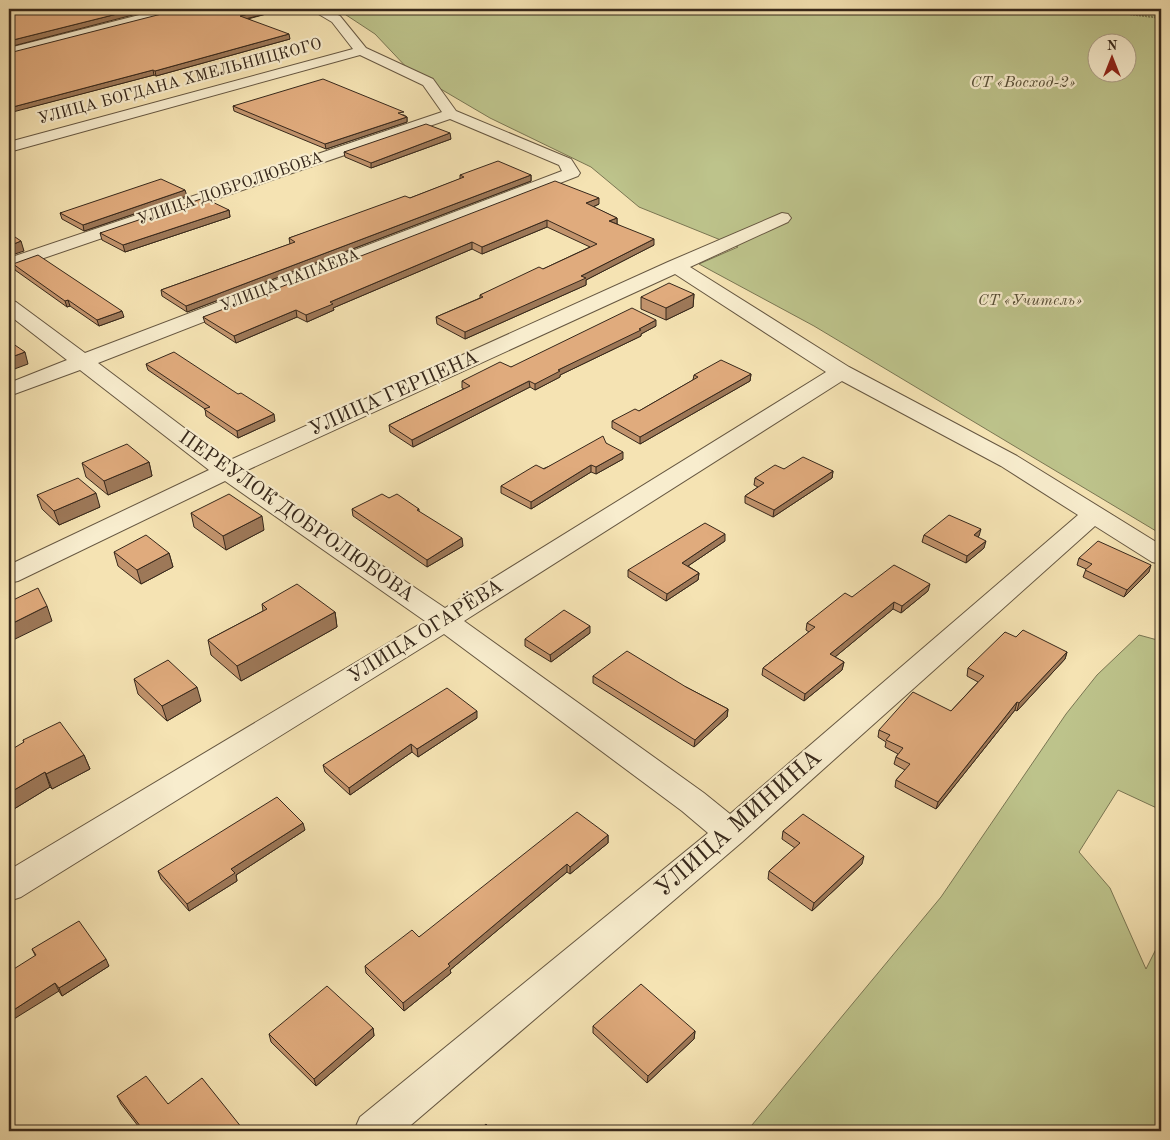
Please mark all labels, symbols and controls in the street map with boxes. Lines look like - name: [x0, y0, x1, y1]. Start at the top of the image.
- north arrow: [1088, 32, 1138, 82]
- street label: УЛИЦА БОГДАНА ХМЕЛЬНИЦКОГО: [36, 36, 324, 128]
- text: N: [1107, 39, 1118, 53]
- park label: СТ «Восход-2»: [970, 75, 1076, 91]
- street label: УЛИЦА ДОБРОЛЮБОВА: [135, 150, 325, 228]
- street label: УЛИЦА ЧАПАЕВА: [218, 247, 362, 315]
- park label: СТ «Учитель»: [978, 293, 1082, 309]
- street label: УЛИЦА ГЕРЦЕНА: [306, 348, 482, 440]
- street label: ПЕРЕУЛОК ДОБРОЛЮБОВА: [175, 428, 417, 606]
- street label: УЛИЦА ОГАРЁВА: [344, 575, 507, 688]
- street label: УЛИЦА МИНИНА: [651, 746, 827, 902]

